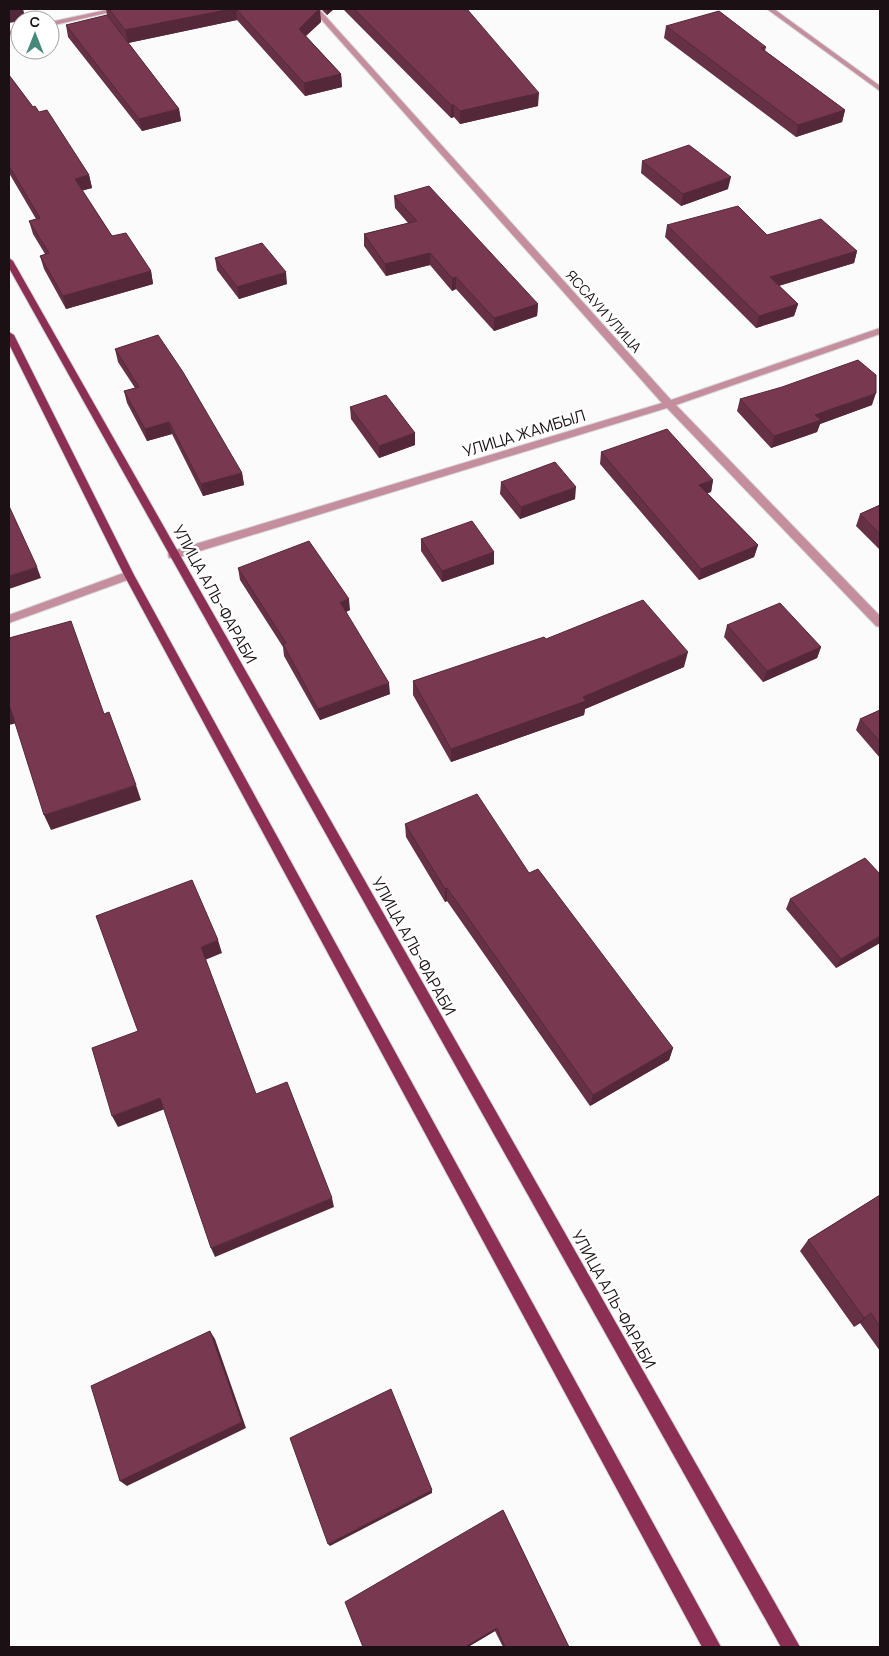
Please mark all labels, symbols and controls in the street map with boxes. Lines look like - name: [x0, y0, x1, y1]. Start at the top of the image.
- north arrow: [10, 10, 60, 60]
- text: С: [30, 12, 40, 31]
- street label: ЯССАУИ УЛИЦА: [562, 266, 646, 356]
- street label: УЛИЦА ЖАМБЫЛ: [460, 404, 588, 462]
- street label: УЛИЦА АЛЬ-ФАРАБИ: [168, 521, 262, 667]
- street label: УЛИЦА АЛЬ-ФАРАБИ: [367, 873, 461, 1019]
- street label: УЛИЦА АЛЬ-ФАРАБИ: [567, 1226, 661, 1372]

